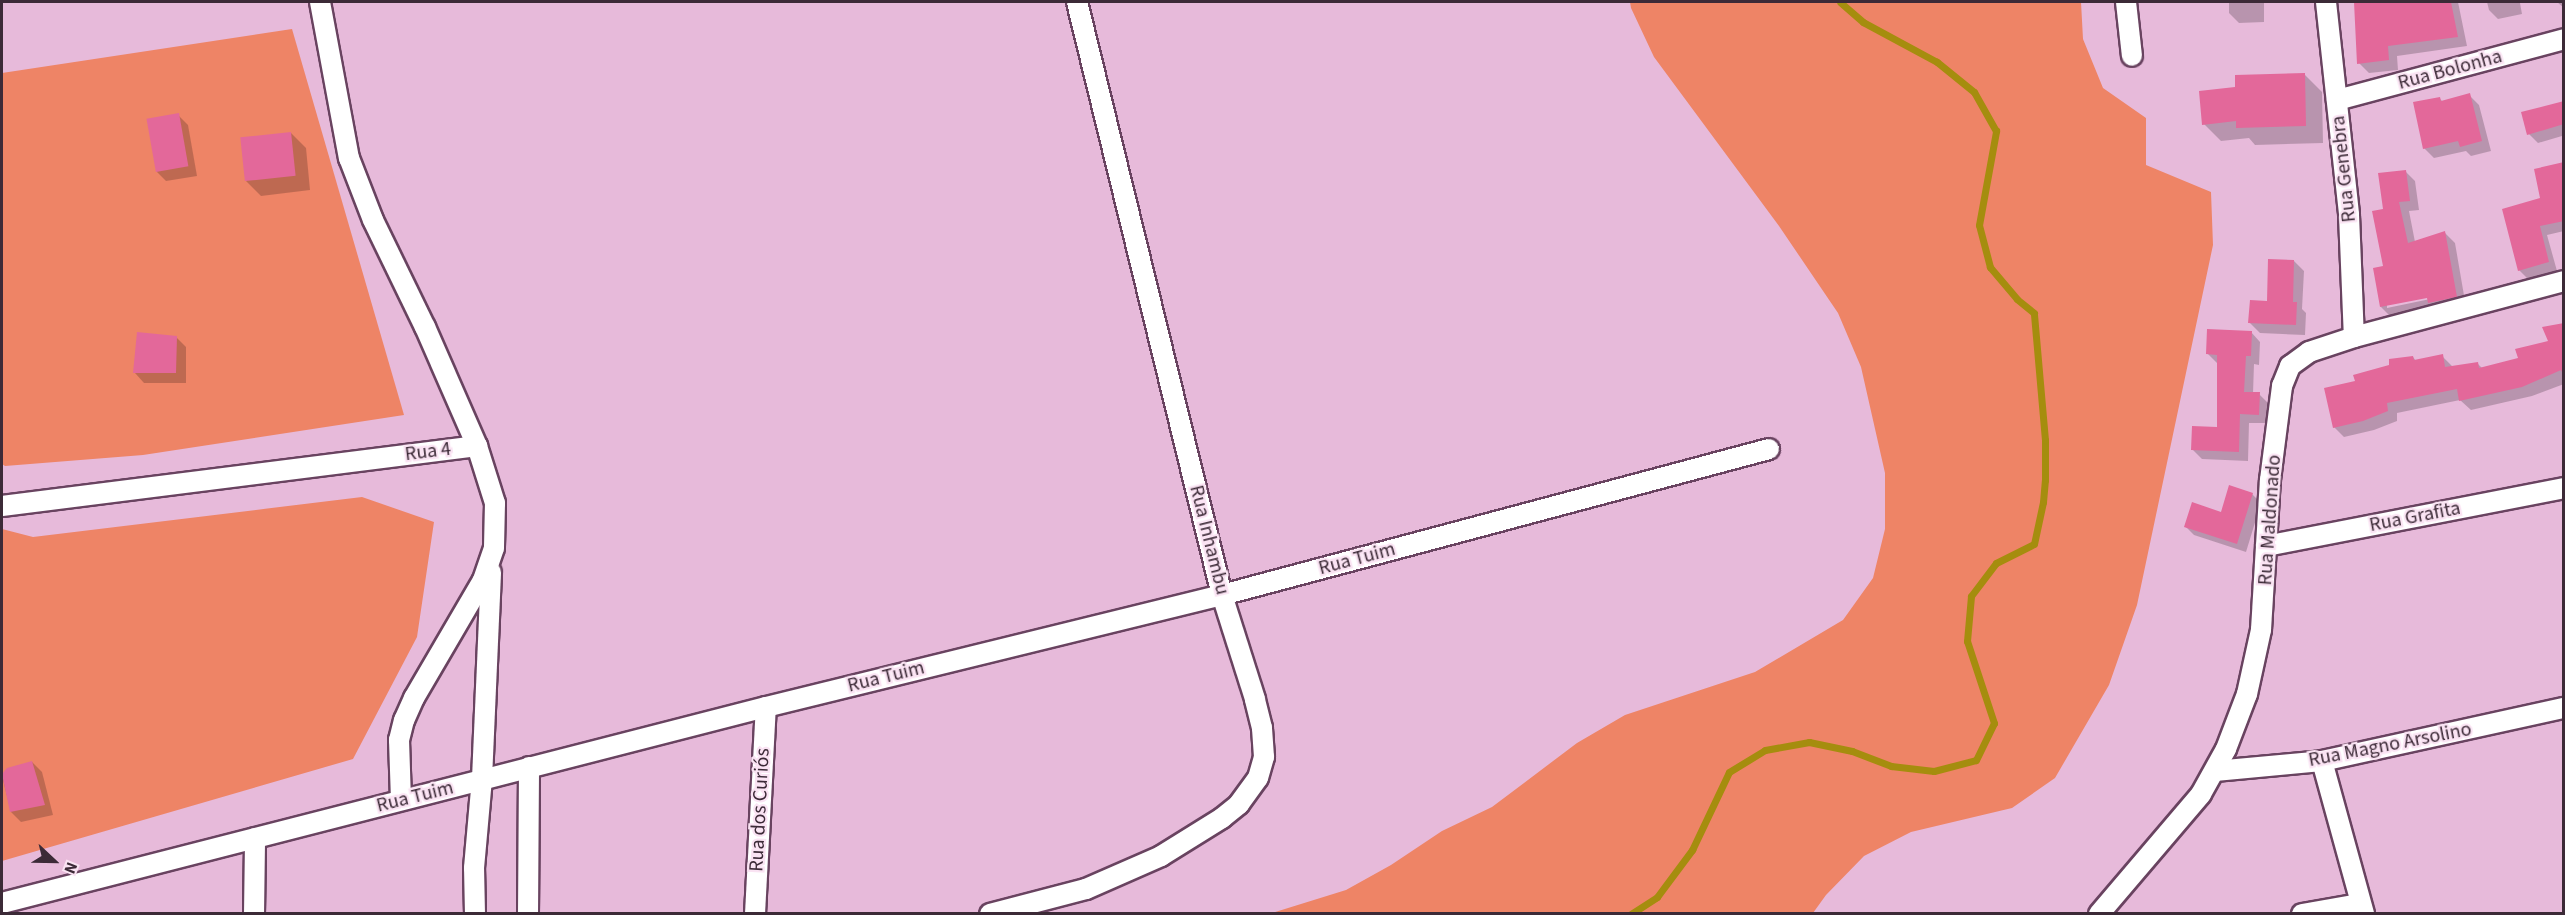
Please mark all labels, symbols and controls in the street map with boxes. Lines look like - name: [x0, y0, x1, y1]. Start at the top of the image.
- street label: Rua Bolonha: [2395, 45, 2505, 95]
- street label: Rua Genebra: [2326, 115, 2362, 223]
- street label: Rua 4: [404, 437, 452, 467]
- street label: Rua Maldonado: [2253, 454, 2287, 586]
- street label: Rua Inhambu: [1184, 483, 1234, 597]
- street label: Rua Grafita: [2367, 496, 2463, 538]
- street label: Rua Tuim: [1316, 537, 1398, 581]
- street label: Rua Tuim: [845, 656, 927, 698]
- street label: Rua Magno Arsolino: [2306, 717, 2474, 773]
- street label: Rua dos Curiós: [745, 748, 775, 872]
- street label: Rua Tuim: [374, 776, 456, 818]
- north arrow: [24, 831, 84, 891]
- text: N: [59, 859, 83, 877]

